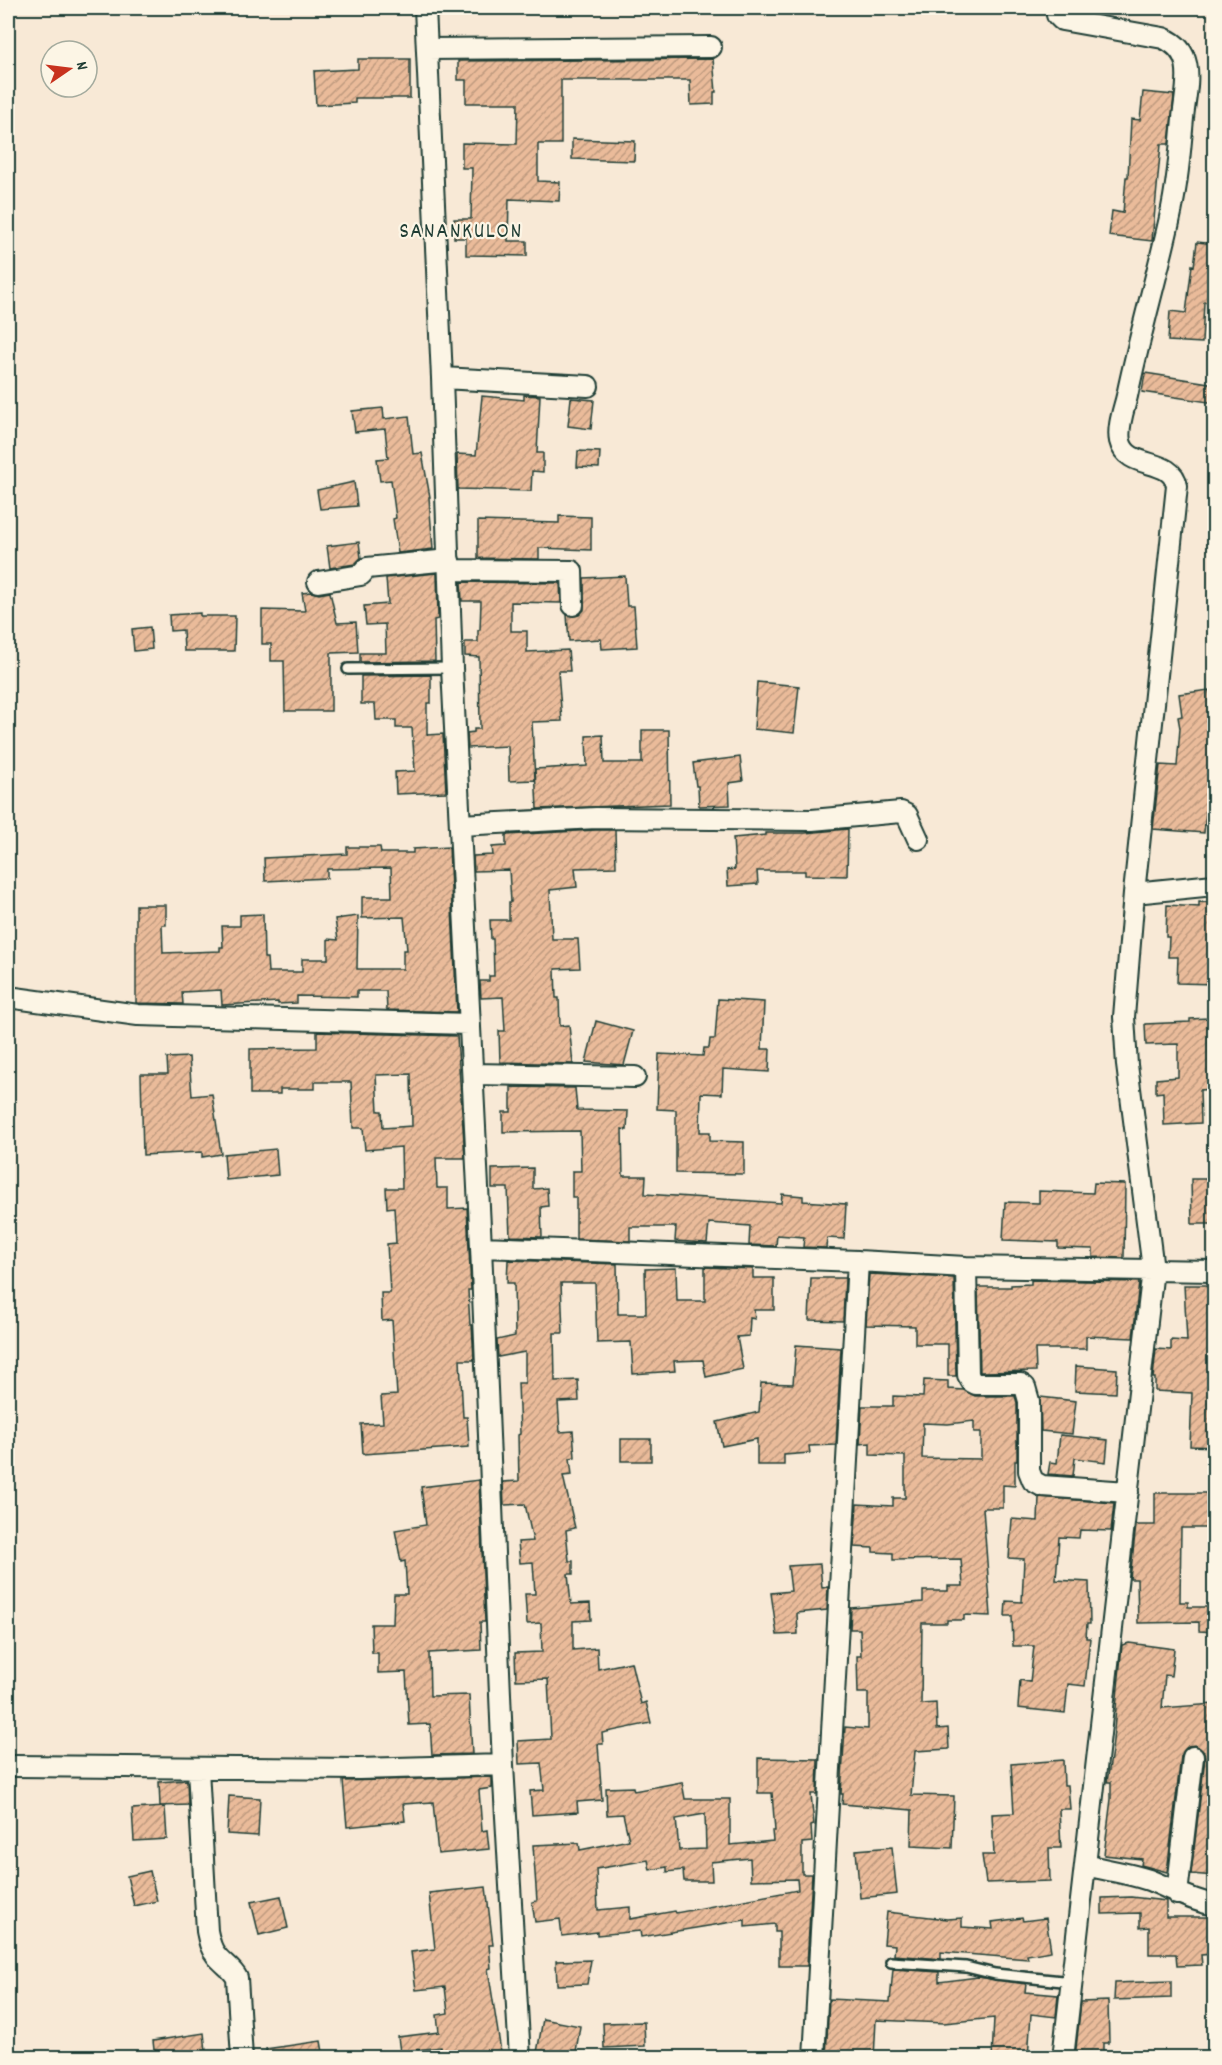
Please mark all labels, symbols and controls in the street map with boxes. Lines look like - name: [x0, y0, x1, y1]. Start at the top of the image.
- north arrow: [39, 39, 99, 99]
- text: N: [69, 59, 93, 73]
- district label: SANANKULON: [399, 217, 523, 248]

